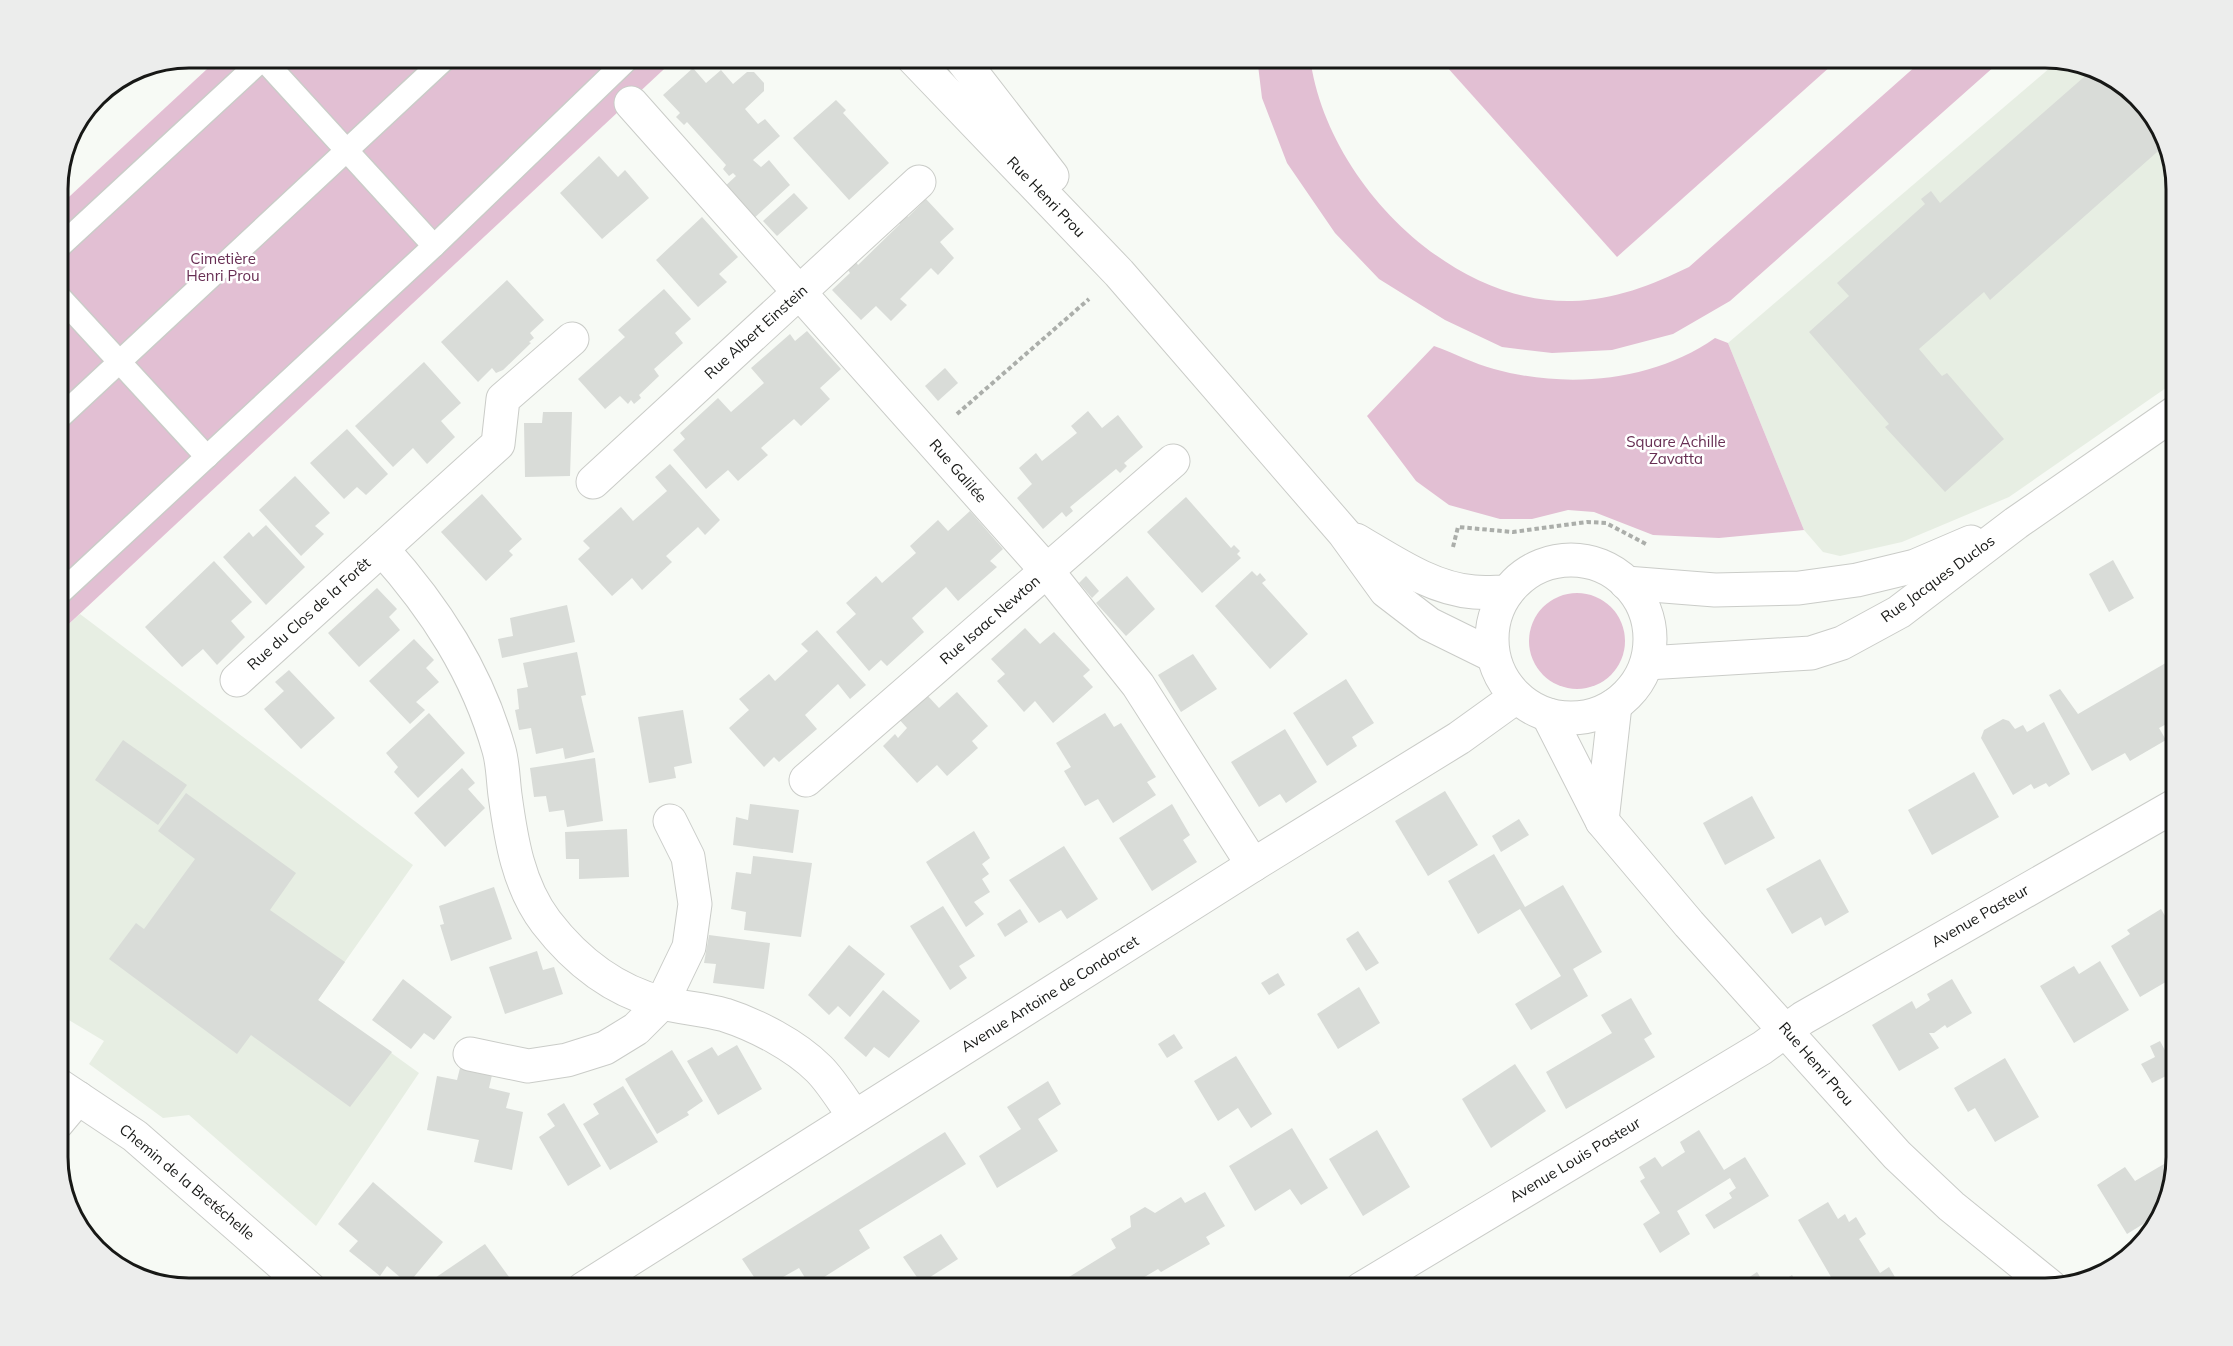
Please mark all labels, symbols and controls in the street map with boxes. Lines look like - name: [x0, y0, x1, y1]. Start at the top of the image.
- street label: Rue Henri Prou: [1003, 152, 1090, 241]
- park label: Cimetière Henri Prou: [186, 249, 260, 285]
- street label: Rue Albert Einstein: [700, 280, 811, 383]
- park label: Square Achille Zavatta: [1626, 432, 1726, 468]
- street label: Rue Galilée: [926, 435, 991, 506]
- street label: Rue Jacques Duclos: [1877, 531, 1998, 626]
- street label: Rue du Clos de la Forêt: [243, 553, 374, 674]
- street label: Rue Isaac Newton: [936, 571, 1044, 668]
- street label: Avenue Pasteur: [1928, 880, 2032, 951]
- street label: Avenue Antoine de Condorcet: [957, 931, 1142, 1056]
- street label: Rue Henri Prou: [1775, 1018, 1858, 1109]
- street label: Avenue Louis Pasteur: [1506, 1113, 1644, 1206]
- street label: Chemin de la Bretéchelle: [116, 1119, 259, 1244]

